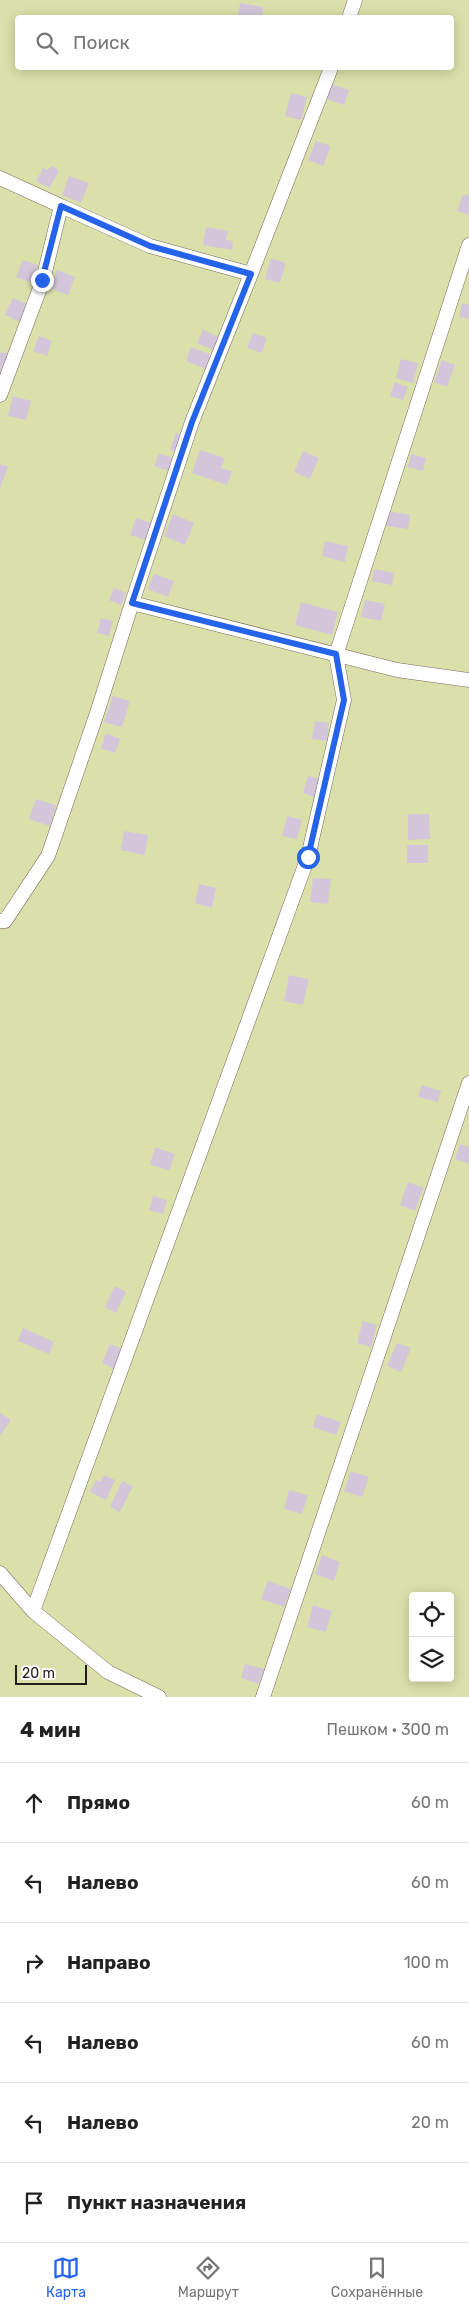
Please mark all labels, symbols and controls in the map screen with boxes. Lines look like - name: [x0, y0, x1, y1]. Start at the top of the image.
- search box: [15, 15, 454, 70]
- icon: search: [33, 29, 61, 57]
- text: Поиск: [73, 31, 130, 54]
- route end: [31, 269, 54, 292]
- route start: [297, 846, 320, 869]
- map controls: [409, 1592, 454, 1682]
- button: locate: [409, 1592, 454, 1637]
- button: layers: [409, 1637, 454, 1682]
- scale bar: [15, 1662, 88, 1685]
- text: 20 m: [22, 1665, 55, 1682]
- text: 4 мин: [20, 1717, 81, 1742]
- text: Пешком · 300 m: [327, 1720, 449, 1739]
- icon: ahead: [20, 1789, 48, 1817]
- text: Прямо: [67, 1791, 130, 1814]
- text: 60 m: [411, 1793, 449, 1812]
- icon: left: [20, 1869, 48, 1897]
- text: Налево: [67, 1871, 139, 1894]
- text: 60 m: [411, 1873, 449, 1892]
- icon: right: [20, 1949, 48, 1977]
- text: Направо: [67, 1951, 151, 1974]
- text: 100 m: [404, 1953, 449, 1972]
- icon: left: [20, 2029, 48, 2057]
- text: Налево: [67, 2031, 139, 2054]
- text: 60 m: [411, 2033, 449, 2052]
- icon: left: [20, 2109, 48, 2137]
- text: Налево: [67, 2111, 139, 2134]
- text: 20 m: [411, 2113, 449, 2132]
- icon: arrive: [20, 2189, 48, 2217]
- text: Пункт назначения: [67, 2191, 246, 2214]
- tab: Карта: [46, 2254, 86, 2301]
- tab: Маршрут: [178, 2254, 239, 2301]
- tab: Сохранённые: [331, 2254, 423, 2301]

